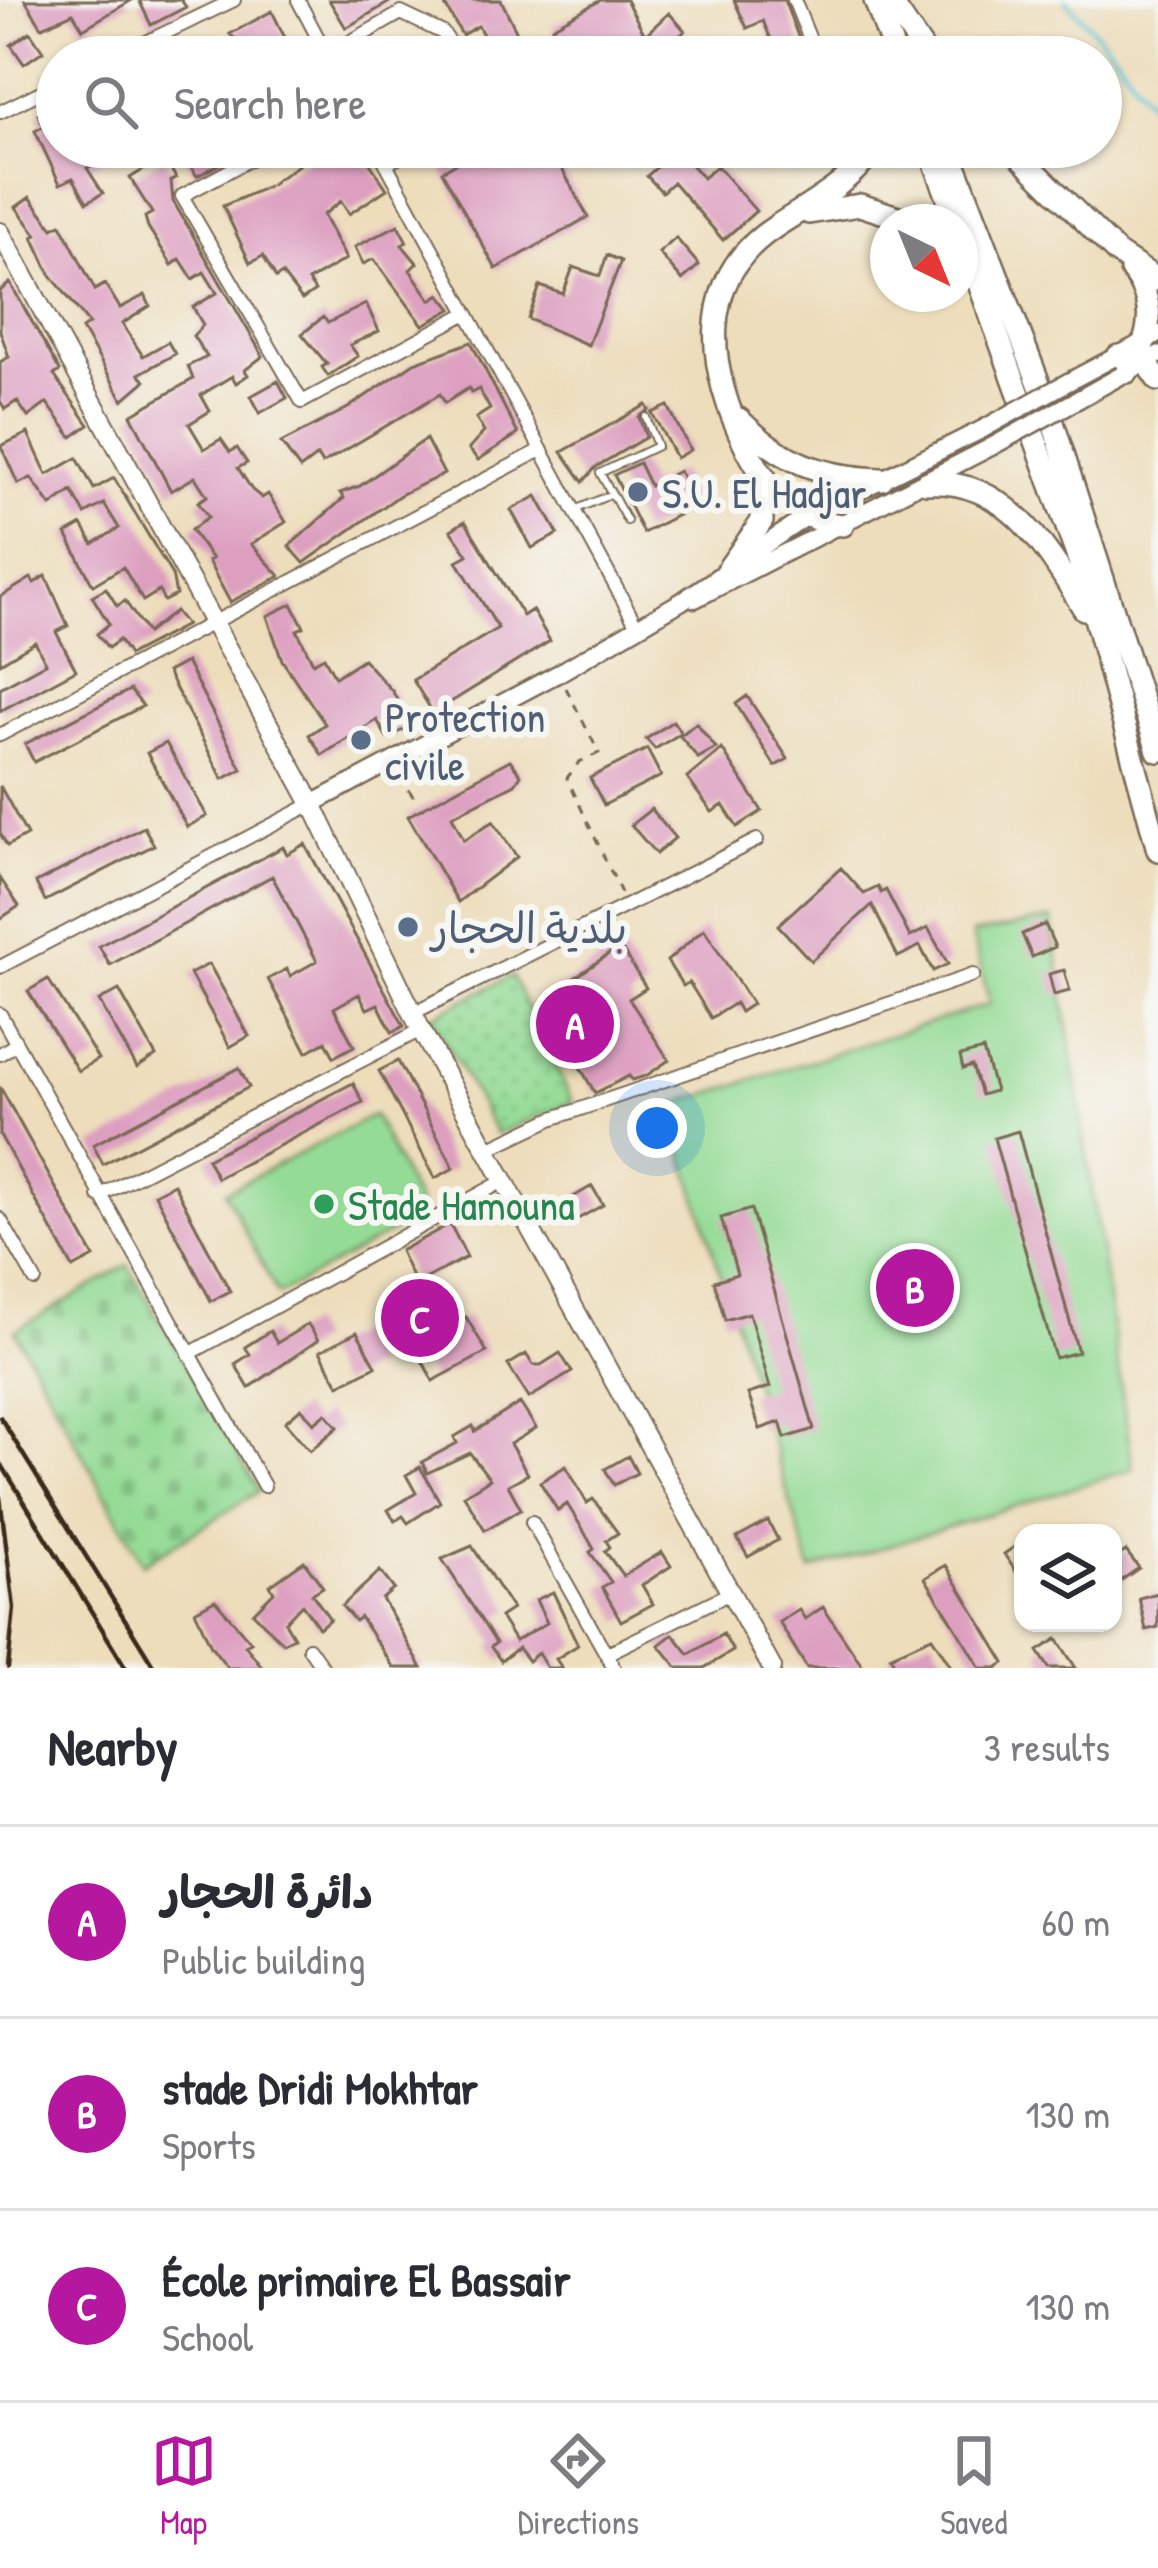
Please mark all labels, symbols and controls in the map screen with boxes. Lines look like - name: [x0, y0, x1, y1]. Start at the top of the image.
- search box: [36, 36, 1122, 168]
- icon: search: [78, 69, 144, 135]
- text: Search here: [174, 72, 366, 133]
- north arrow: [870, 204, 978, 312]
- place label: S.U. El Hadjar: [662, 464, 866, 521]
- marker: S.U. El Hadjar: [625, 479, 651, 505]
- place label: Protection civile: [385, 688, 546, 793]
- marker: Protection civile: [348, 727, 374, 753]
- place label: بلدية الحجار: [429, 899, 627, 956]
- marker: بلدية الحجار: [395, 914, 421, 940]
- pin: A: [536, 979, 614, 1069]
- your location: [627, 1098, 687, 1158]
- place label: Stade Hamouna: [348, 1176, 575, 1233]
- marker: Stade Hamouna: [311, 1191, 337, 1217]
- pin: B: [876, 1243, 954, 1333]
- pin: C: [381, 1273, 459, 1363]
- map controls: [1014, 1524, 1122, 1632]
- button: layers: [1014, 1524, 1122, 1632]
- text: Nearby: [48, 1712, 178, 1781]
- text: 3 results: [984, 1720, 1110, 1773]
- text: دائرة الحجار: [162, 1861, 373, 1922]
- text: A: [77, 1895, 97, 1948]
- text: 60 m: [1041, 1895, 1110, 1948]
- text: Public building: [162, 1933, 365, 1986]
- text: stade Dridi Mokhtar: [162, 2057, 478, 2118]
- text: B: [77, 2087, 97, 2140]
- text: 130 m: [1025, 2087, 1110, 2140]
- text: Sports: [162, 2118, 256, 2171]
- text: École primaire El Bassair: [162, 2249, 571, 2310]
- text: C: [76, 2279, 98, 2332]
- text: 130 m: [1025, 2279, 1110, 2332]
- text: School: [162, 2310, 253, 2363]
- tab: Map: [151, 2428, 217, 2544]
- tab: Directions: [518, 2428, 639, 2544]
- tab: Saved: [940, 2428, 1007, 2544]

